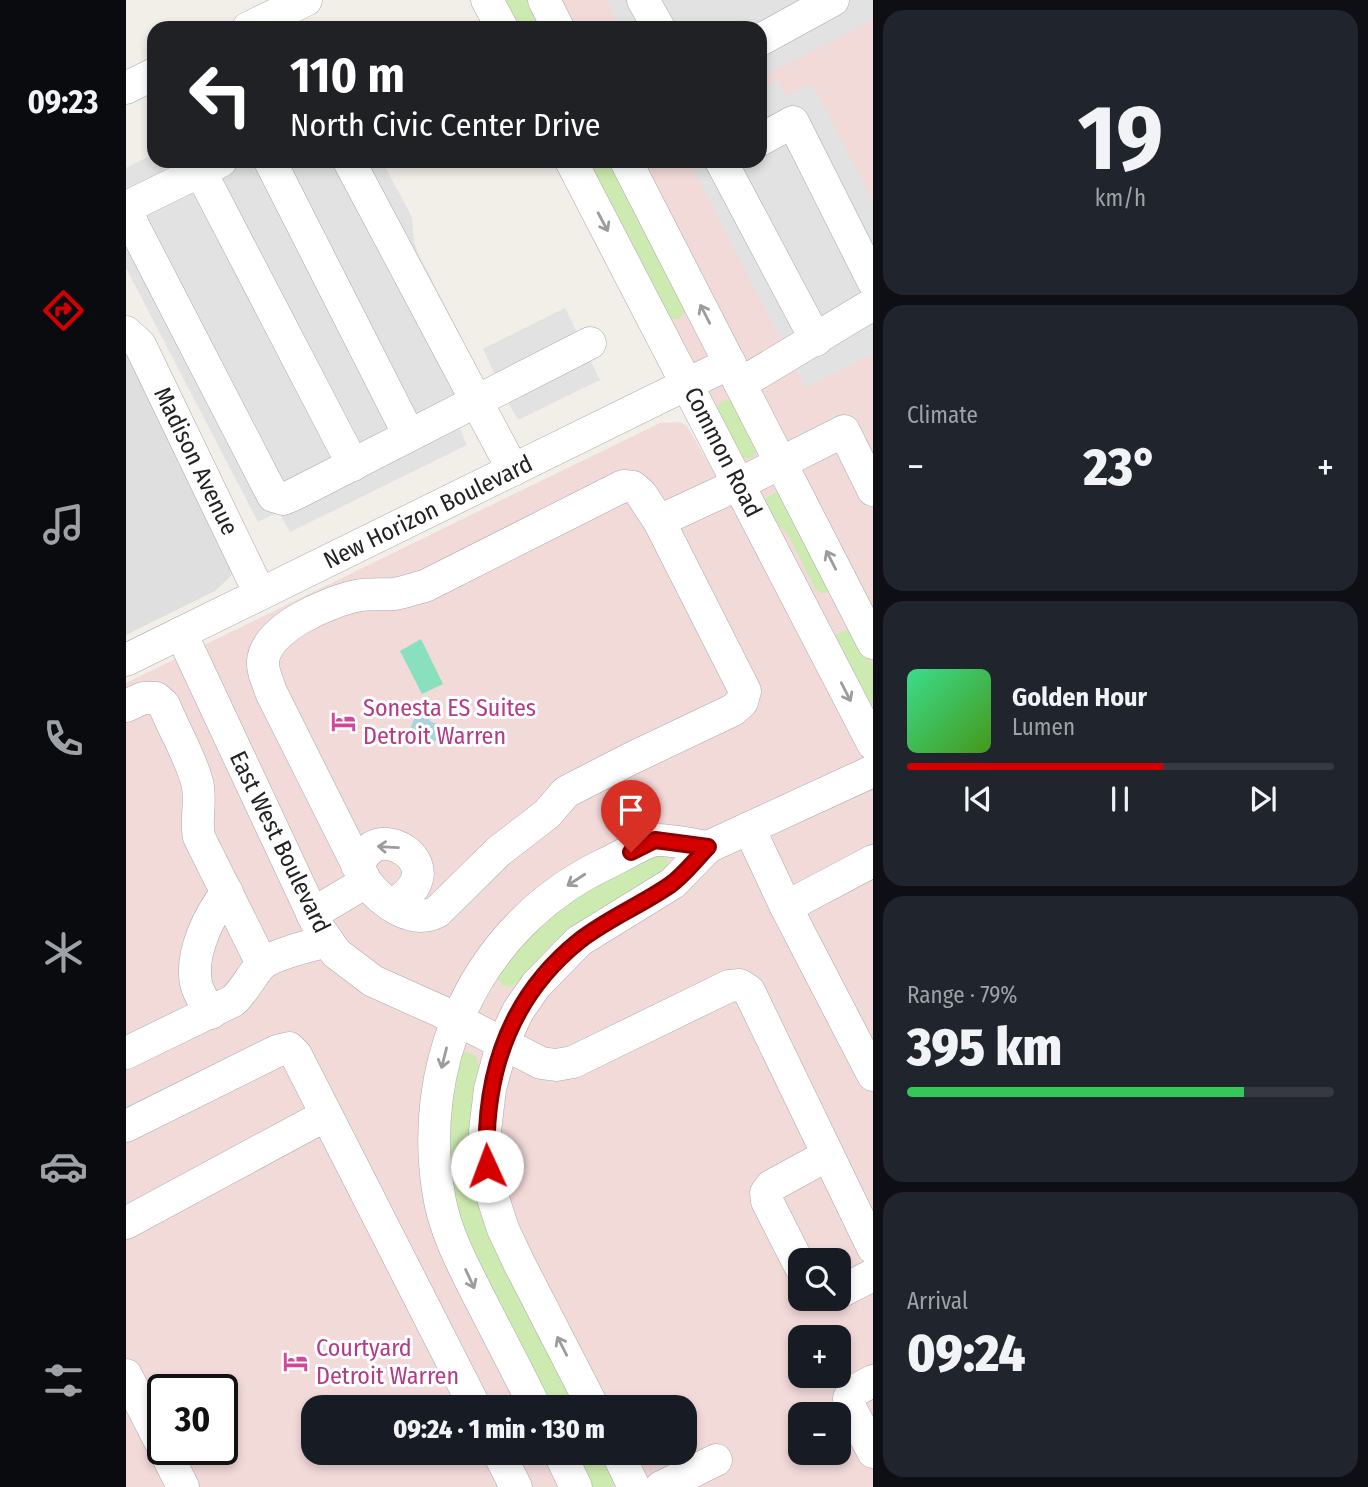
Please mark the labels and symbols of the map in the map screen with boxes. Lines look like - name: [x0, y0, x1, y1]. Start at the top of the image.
- one-way arrow: [596, 211, 610, 231]
- one-way arrow: [697, 304, 711, 325]
- street label: Common Road: [678, 382, 768, 522]
- street label: Madison Avenue: [148, 383, 244, 539]
- street label: New Horizon Boulevard: [319, 449, 537, 575]
- one-way arrow: [823, 550, 837, 571]
- one-way arrow: [839, 681, 853, 701]
- place label: Sonesta ES Suites Detroit Warren: [363, 694, 536, 750]
- hotel icon: Sonesta ES Suites Detroit Warren: [329, 708, 357, 736]
- street label: East West Boulevard: [224, 747, 336, 937]
- pin: [601, 780, 661, 852]
- one-way arrow: [377, 840, 400, 853]
- one-way arrow: [567, 873, 587, 887]
- one-way arrow: [437, 1047, 450, 1069]
- position arrow: [450, 1129, 524, 1203]
- one-way arrow: [464, 1268, 477, 1289]
- place label: Courtyard Detroit Warren: [316, 1334, 459, 1390]
- one-way arrow: [555, 1336, 569, 1357]
- hotel icon: Courtyard Detroit Warren: [282, 1348, 310, 1376]
- speed limit sign: 30: [147, 1374, 238, 1465]

